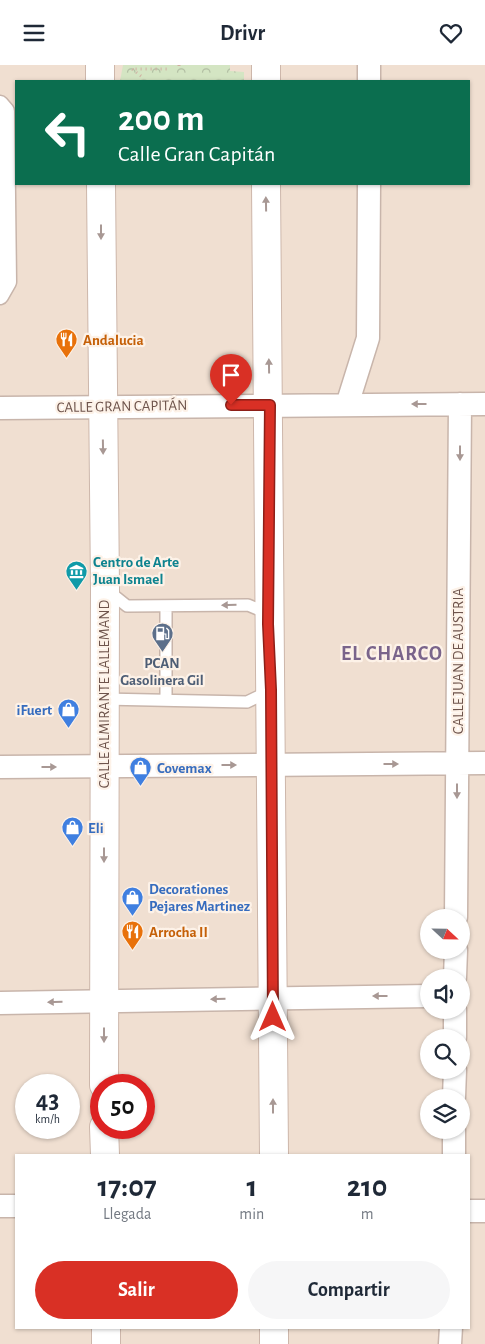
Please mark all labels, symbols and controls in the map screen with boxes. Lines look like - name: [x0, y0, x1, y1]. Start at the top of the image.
- icon: menu: [20, 19, 48, 47]
- icon: heart: [437, 19, 465, 47]
- text: Drivr: [220, 22, 265, 44]
- icon: left: [35, 100, 100, 165]
- text: 200 m: [118, 102, 205, 137]
- text: Calle Gran Capitán: [118, 143, 275, 165]
- one-way arrow: [262, 196, 270, 212]
- one-way arrow: [97, 225, 105, 241]
- restaurant icon: Andalucia: [55, 328, 79, 359]
- place label: Andalucia: [83, 333, 144, 348]
- pin: [210, 354, 252, 405]
- one-way arrow: [265, 358, 273, 374]
- icon: arrive: [217, 361, 245, 389]
- street label: CALLE GRAN CAPITÁN: [56, 396, 188, 415]
- one-way arrow: [411, 401, 427, 409]
- one-way arrow: [99, 440, 107, 456]
- one-way arrow: [456, 445, 464, 461]
- place label: Centro de Arte Juan Ismael: [93, 555, 179, 587]
- museum icon: Centro de Arte Juan Ismael: [65, 559, 89, 590]
- street label: CALLE JUAN DE AUSTRIA: [451, 588, 466, 734]
- street label: CALLE ALMIRANTE LALLEMAND: [97, 599, 112, 788]
- one-way arrow: [220, 601, 236, 609]
- fuel station icon: PCAN Gasolinera Gil: [150, 622, 174, 653]
- district label: EL CHARCO: [341, 644, 443, 664]
- place label: PCAN Gasolinera Gil: [120, 656, 204, 688]
- shop icon: iFuert: [56, 698, 80, 729]
- place label: iFuert: [17, 703, 52, 718]
- shop icon: Covemax: [129, 756, 153, 787]
- one-way arrow: [383, 760, 399, 768]
- place label: Covemax: [157, 761, 212, 776]
- one-way arrow: [221, 761, 237, 769]
- one-way arrow: [41, 764, 57, 772]
- one-way arrow: [453, 783, 461, 799]
- shop icon: Eli: [60, 816, 84, 847]
- place label: Eli: [88, 821, 104, 836]
- one-way arrow: [100, 847, 108, 863]
- place label: Decorationes Pejares Martinez: [149, 882, 250, 914]
- shop icon: Decorationes Pejares Martinez: [121, 886, 145, 917]
- north arrow: [420, 909, 470, 959]
- map controls: [420, 909, 470, 1139]
- restaurant icon: Arrocha II: [121, 920, 145, 951]
- place label: Arrocha II: [149, 925, 208, 940]
- button: sound: [420, 969, 470, 1019]
- position arrow: [246, 990, 298, 1042]
- one-way arrow: [372, 992, 388, 1000]
- one-way arrow: [209, 995, 225, 1003]
- one-way arrow: [47, 998, 63, 1006]
- one-way arrow: [100, 1027, 108, 1043]
- button: search: [420, 1029, 470, 1079]
- speed limit sign: 50: [90, 1074, 155, 1139]
- text: 43: [36, 1088, 59, 1113]
- button: layers: [420, 1089, 470, 1139]
- one-way arrow: [269, 1098, 277, 1114]
- text: km/h: [35, 1113, 60, 1125]
- text: 17:07: [98, 1172, 157, 1202]
- text: 1: [246, 1172, 257, 1202]
- text: 210: [347, 1172, 387, 1202]
- text: Llegada: [103, 1206, 151, 1222]
- text: min: [239, 1206, 264, 1222]
- text: m: [361, 1206, 374, 1222]
- button: Salir: [35, 1261, 238, 1319]
- button: Compartir: [248, 1261, 450, 1319]

